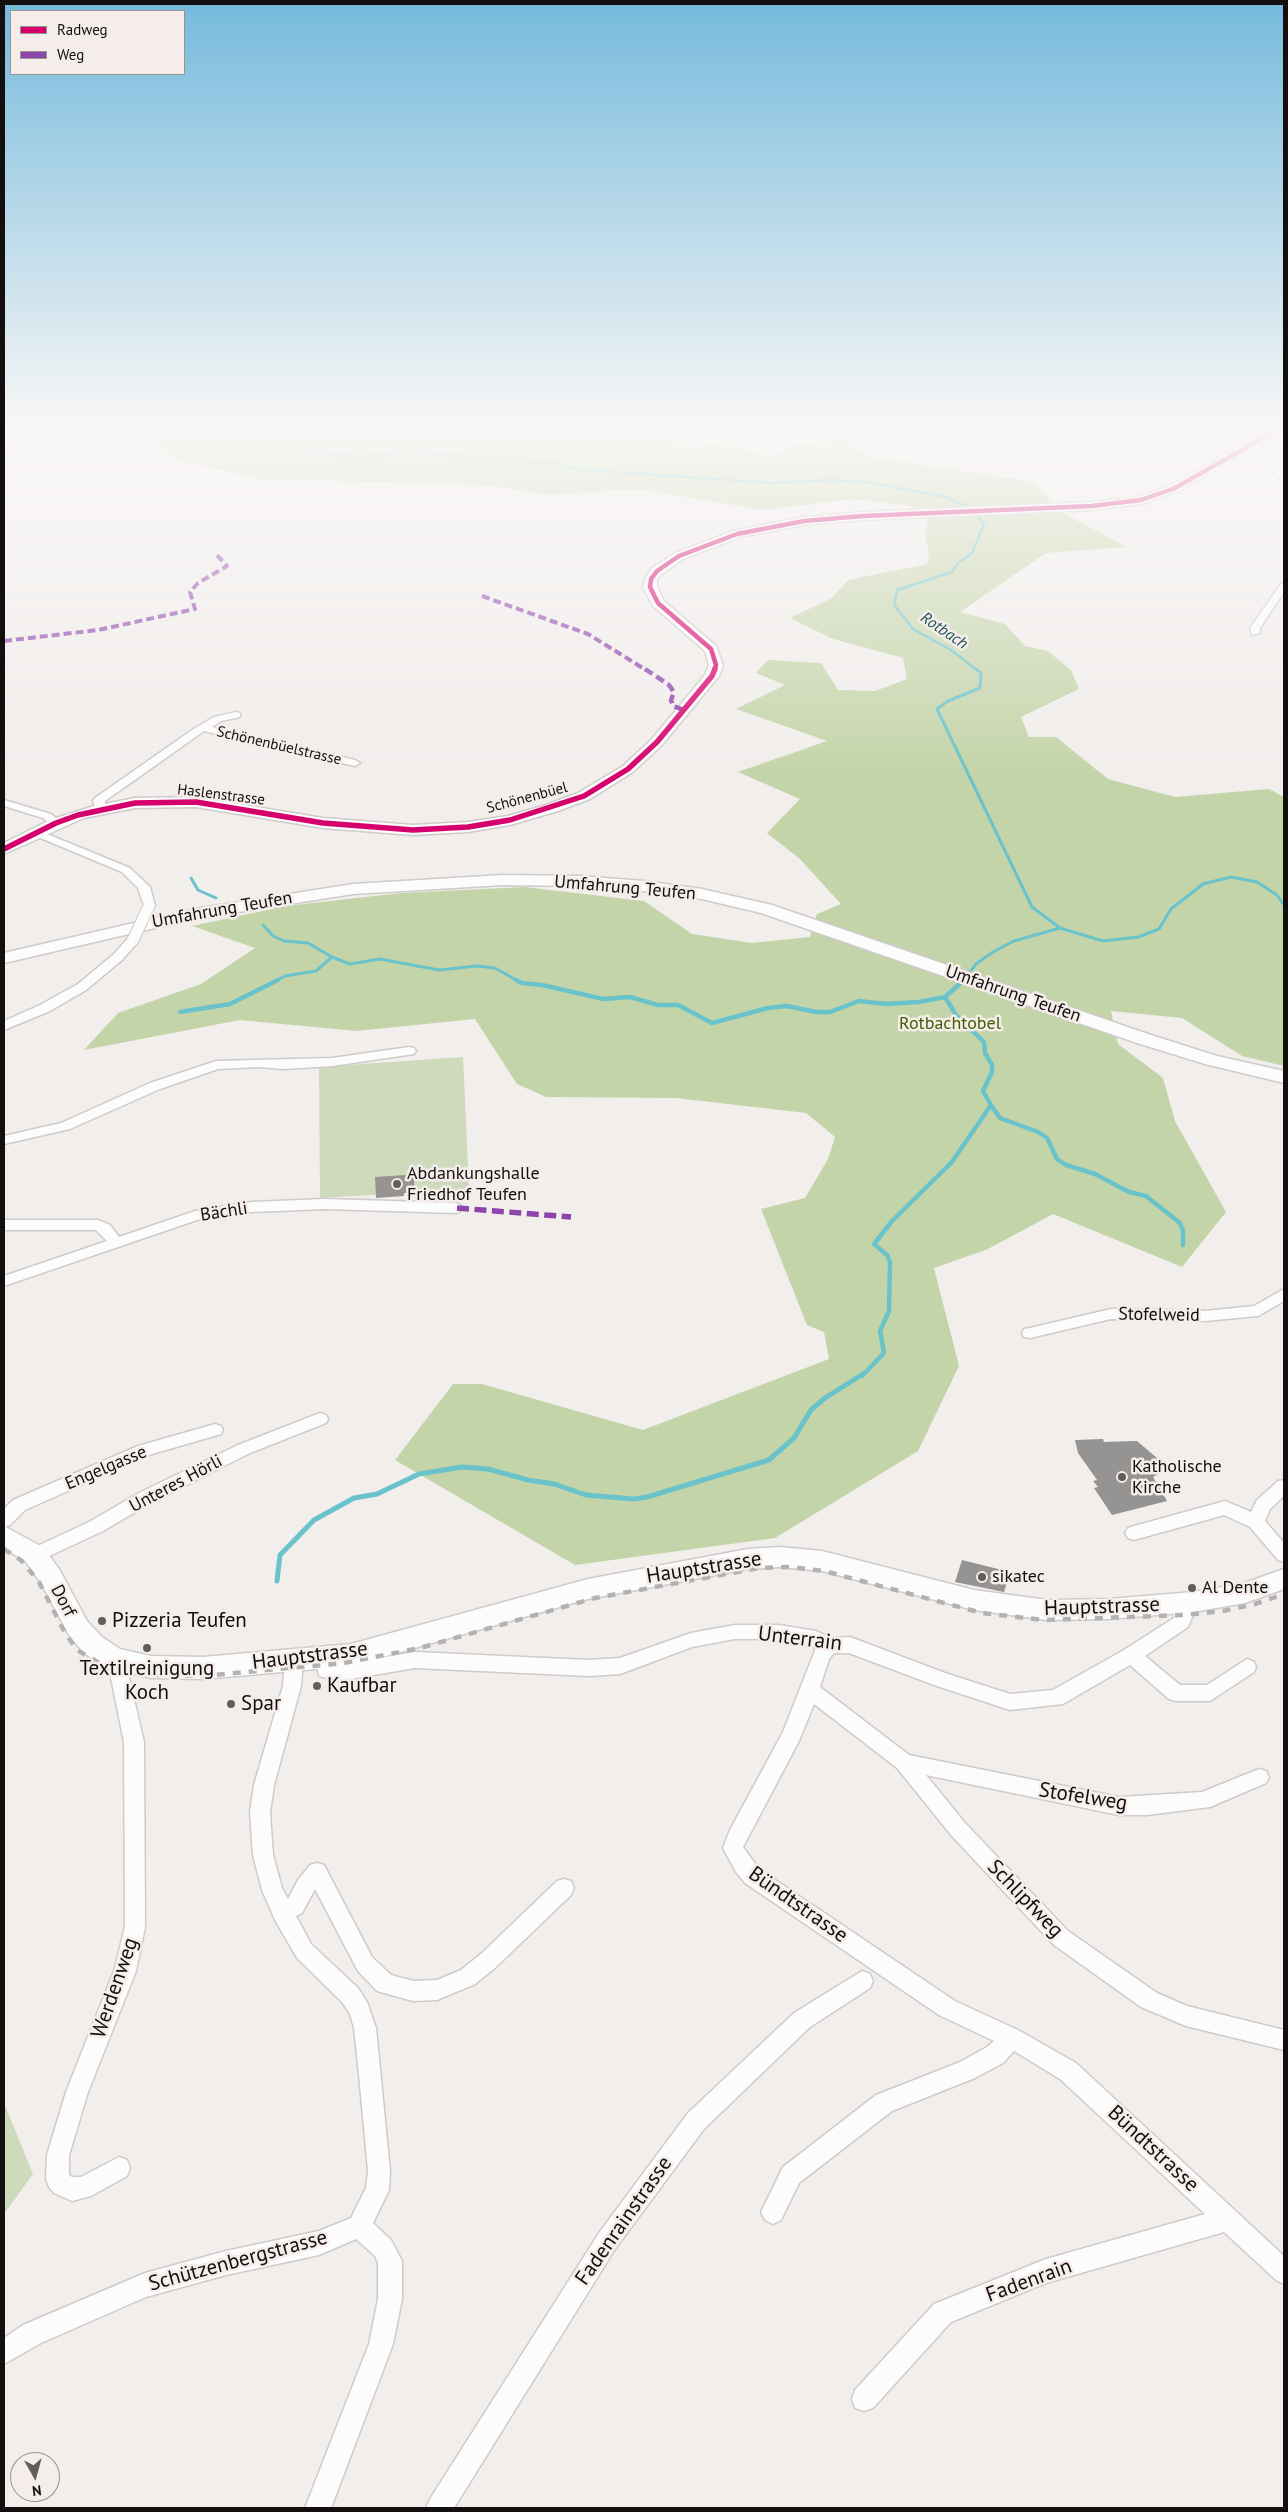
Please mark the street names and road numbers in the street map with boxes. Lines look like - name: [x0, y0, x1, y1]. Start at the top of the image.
- street label: Schönenbüelstrasse: [215, 723, 343, 769]
- street label: Schönenbüel: [484, 779, 570, 817]
- street label: Haslenstrasse: [176, 781, 266, 809]
- street label: Umfahrung Teufen: [553, 871, 697, 905]
- street label: Umfahrung Teufen: [150, 887, 294, 933]
- street label: Umfahrung Teufen: [942, 961, 1084, 1027]
- street label: Bächli: [199, 1198, 249, 1226]
- street label: Stofelweid: [1118, 1303, 1200, 1327]
- street label: Engelgasse: [62, 1441, 150, 1495]
- street label: Unteres Hörli: [126, 1450, 226, 1518]
- street label: Hauptstrasse: [645, 1546, 763, 1590]
- street label: Dorf: [46, 1581, 80, 1621]
- street label: Hauptstrasse: [1043, 1592, 1161, 1622]
- street label: Unterrain: [757, 1621, 843, 1657]
- street label: Hauptstrasse: [251, 1636, 369, 1676]
- street label: Stofelweg: [1037, 1778, 1129, 1816]
- street label: Schlipfweg: [982, 1855, 1068, 1943]
- street label: Bündtstrasse: [744, 1862, 852, 1948]
- street label: Werdenweg: [86, 1934, 144, 2042]
- street label: Bündtstrasse: [1102, 2100, 1204, 2198]
- street label: Fadenrainstrasse: [570, 2152, 678, 2290]
- street label: Schützenbergstrasse: [146, 2225, 330, 2297]
- street label: Fadenrain: [983, 2254, 1075, 2308]

